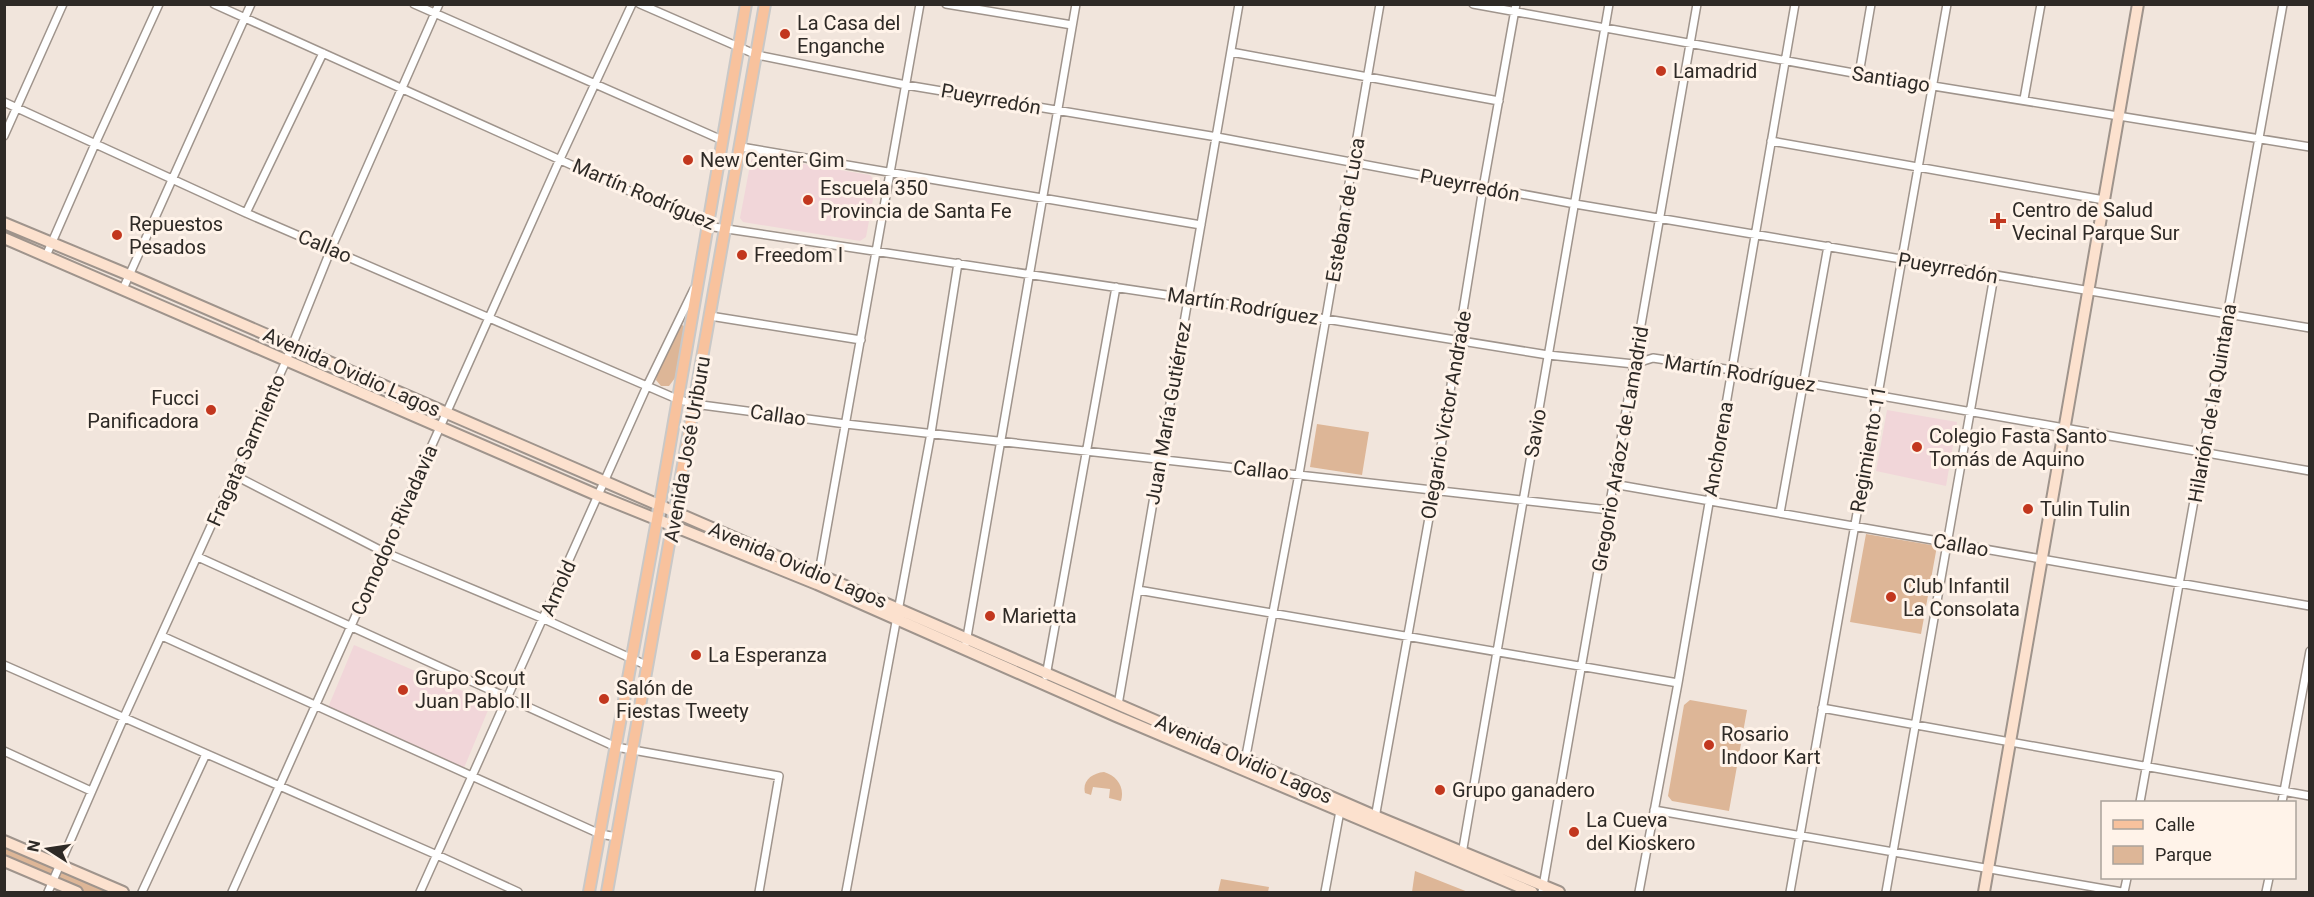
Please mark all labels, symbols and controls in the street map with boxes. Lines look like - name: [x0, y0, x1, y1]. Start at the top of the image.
- place label: La Casa del Enganche: [797, 11, 900, 58]
- marker: La Casa del Enganche: [778, 27, 792, 41]
- place label: Lamadrid: [1673, 59, 1757, 83]
- street label: Santiago: [1850, 61, 1932, 97]
- marker: Lamadrid: [1654, 64, 1668, 78]
- street label: Pueyrredón: [939, 78, 1043, 120]
- street label: Esteban de Luca: [1320, 136, 1370, 284]
- place label: New Center Gim: [700, 148, 844, 172]
- street label: Martín Rodríguez: [569, 153, 719, 235]
- marker: New Center Gim: [681, 153, 695, 167]
- street label: Pueyrredón: [1418, 164, 1522, 206]
- place label: Escuela 350 Provincia de Santa Fe: [820, 176, 1012, 223]
- marker: Escuela 350 Provincia de Santa Fe: [801, 193, 815, 207]
- place label: Centro de Salud Vecinal Parque Sur: [2012, 198, 2180, 245]
- place label: Repuestos Pesados: [129, 212, 223, 259]
- marker: Centro de Salud Vecinal Parque Sur: [1989, 212, 2007, 230]
- street label: Callao: [295, 224, 355, 268]
- marker: Repuestos Pesados: [110, 228, 124, 242]
- place label: Freedom I: [754, 243, 843, 267]
- street label: Pueyrredón: [1896, 247, 2000, 289]
- marker: Freedom I: [735, 248, 749, 262]
- street label: Martín Rodríguez: [1166, 282, 1320, 330]
- street label: Hilarión de la Quintana: [2183, 302, 2241, 504]
- street label: Olegario Victor Andrade: [1416, 309, 1476, 521]
- street label: Juan María Gutiérrez: [1140, 320, 1196, 506]
- street label: Avenida Ovidio Lagos: [260, 322, 444, 422]
- street label: Gregorio Aráoz de Lamadrid: [1587, 324, 1653, 574]
- street label: Martín Rodríguez: [1663, 349, 1817, 397]
- street label: Avenida José Uriburu: [659, 354, 715, 544]
- street label: Fragata Sarmiento: [202, 370, 290, 530]
- street label: Regimiento 11: [1845, 384, 1891, 514]
- place label: Fucci Panificadora: [87, 386, 199, 433]
- street label: Callao: [749, 399, 807, 431]
- street label: Anchorena: [1698, 400, 1738, 498]
- marker: Fucci Panificadora: [204, 403, 218, 417]
- street label: Savio: [1519, 407, 1551, 459]
- place label: Colegio Fasta Santo Tomás de Aquino: [1929, 424, 2107, 471]
- marker: Colegio Fasta Santo Tomás de Aquino: [1910, 440, 1924, 454]
- street label: Comodoro Rivadavia: [346, 441, 442, 619]
- street label: Callao: [1232, 455, 1290, 485]
- place label: Tulin Tulin: [2040, 497, 2130, 521]
- marker: Tulin Tulin: [2021, 502, 2035, 516]
- street label: Avenida Ovidio Lagos: [705, 517, 891, 613]
- street label: Callao: [1931, 528, 1991, 562]
- street label: Arnold: [535, 556, 581, 620]
- place label: Club Infantil La Consolata: [1903, 574, 2020, 621]
- marker: Club Infantil La Consolata: [1884, 590, 1898, 604]
- place label: Marietta: [1002, 604, 1077, 628]
- marker: Marietta: [983, 609, 997, 623]
- place label: La Esperanza: [708, 643, 827, 667]
- marker: La Esperanza: [689, 648, 703, 662]
- place label: Grupo Scout Juan Pablo II: [415, 666, 531, 713]
- place label: Salón de Fiestas Tweety: [616, 676, 749, 723]
- marker: Grupo Scout Juan Pablo II: [396, 683, 410, 697]
- marker: Salón de Fiestas Tweety: [597, 692, 611, 706]
- street label: Avenida Ovidio Lagos: [1152, 709, 1336, 809]
- place label: Rosario Indoor Kart: [1721, 722, 1821, 769]
- marker: Rosario Indoor Kart: [1702, 738, 1716, 752]
- place label: Grupo ganadero: [1452, 778, 1595, 802]
- marker: Grupo ganadero: [1433, 783, 1447, 797]
- legend: [2101, 801, 2296, 879]
- place label: La Cueva del Kioskero: [1586, 808, 1695, 855]
- text: Calle: [2155, 814, 2195, 835]
- north arrow: [18, 819, 78, 879]
- marker: La Cueva del Kioskero: [1567, 825, 1581, 839]
- text: N: [23, 838, 44, 853]
- text: Parque: [2155, 844, 2212, 865]

